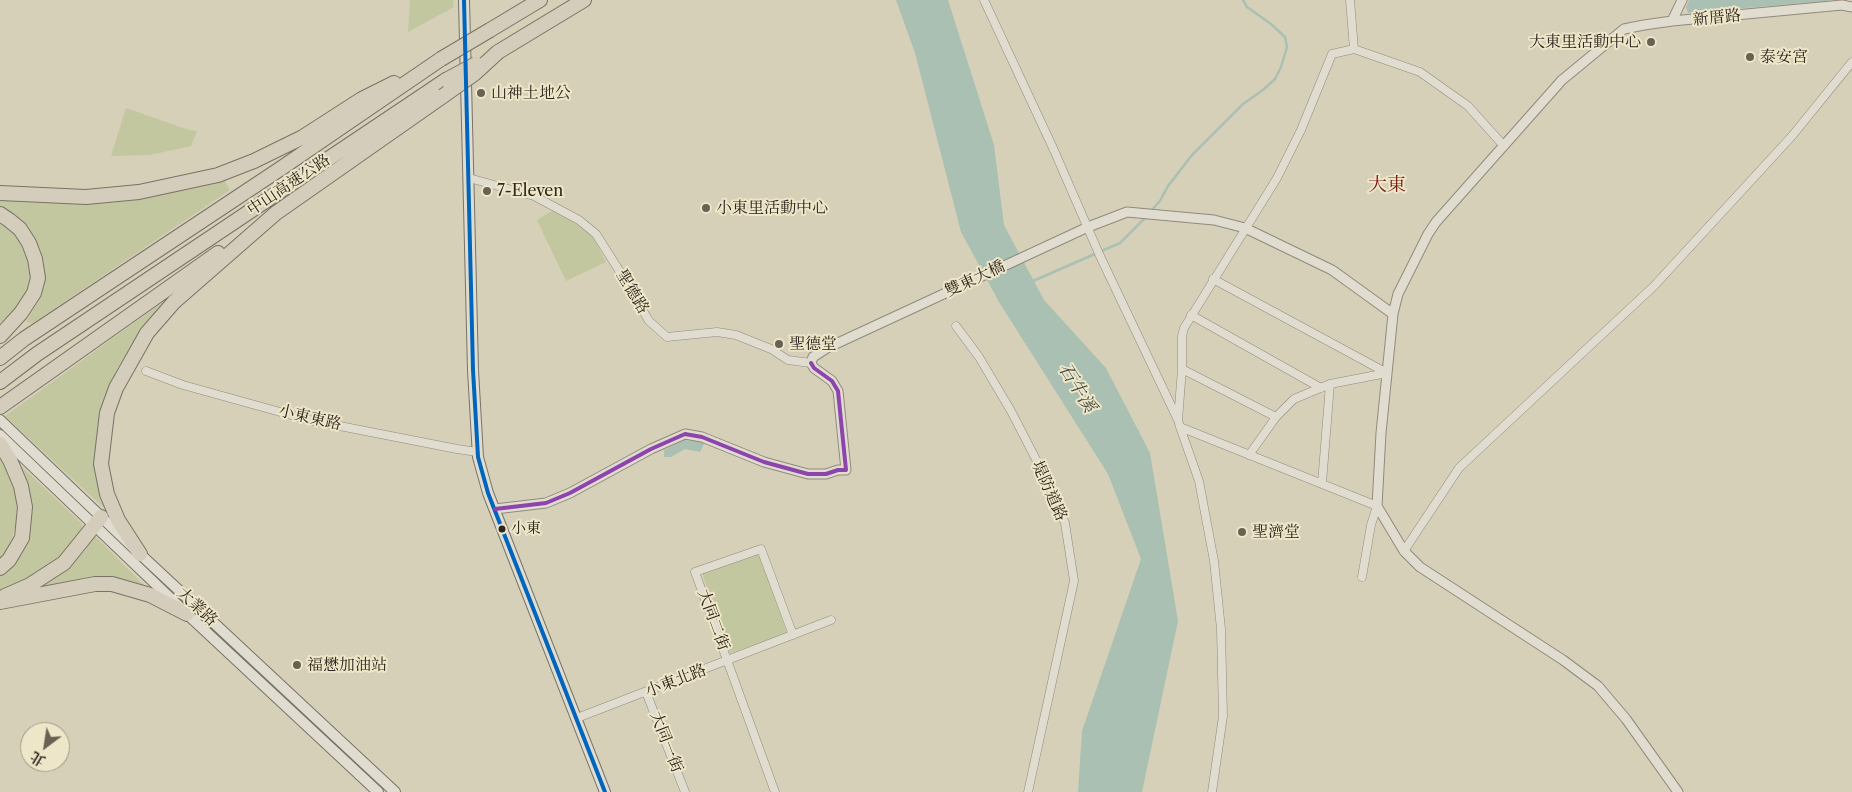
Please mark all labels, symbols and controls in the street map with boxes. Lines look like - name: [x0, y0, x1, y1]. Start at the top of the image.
- street label: 新厝路: [1692, 6, 1742, 30]
- place label: 大東里活動中心: [1529, 32, 1641, 52]
- marker: 大東里活動中心: [1645, 36, 1657, 48]
- place label: 泰安宮: [1760, 47, 1808, 67]
- marker: 泰安宮: [1744, 51, 1756, 63]
- place label: 山神土地公: [491, 83, 571, 103]
- marker: 山神土地公: [475, 87, 487, 99]
- street label: 中山高速公路: [244, 150, 334, 220]
- district label: 大東: [1368, 175, 1406, 197]
- place label: 7-Eleven: [497, 181, 563, 201]
- marker: 7-Eleven: [481, 185, 493, 197]
- place label: 小東里活動中心: [716, 198, 828, 218]
- marker: 小東里活動中心: [700, 202, 712, 214]
- street label: 雙東大橋: [942, 257, 1008, 301]
- street label: 聖德路: [611, 266, 653, 318]
- place label: 聖德堂: [789, 334, 837, 354]
- marker: 聖德堂: [773, 338, 785, 350]
- water label: 石牛溪: [1054, 359, 1100, 417]
- street label: 小東東路: [277, 401, 343, 435]
- street label: 堤防道路: [1027, 458, 1071, 524]
- place label: 小東: [511, 520, 541, 538]
- place label: 聖濟堂: [1252, 522, 1300, 542]
- marker: 小東: [497, 524, 507, 534]
- marker: 聖濟堂: [1236, 526, 1248, 538]
- street label: 大業路: [173, 584, 221, 630]
- street label: 大同二街: [693, 587, 733, 653]
- place label: 福懋加油站: [307, 655, 387, 675]
- marker: 福懋加油站: [291, 659, 303, 671]
- street label: 小東北路: [643, 661, 709, 701]
- street label: 大同一街: [646, 709, 686, 775]
- north arrow: [20, 722, 70, 772]
- text: 北: [27, 748, 48, 770]

